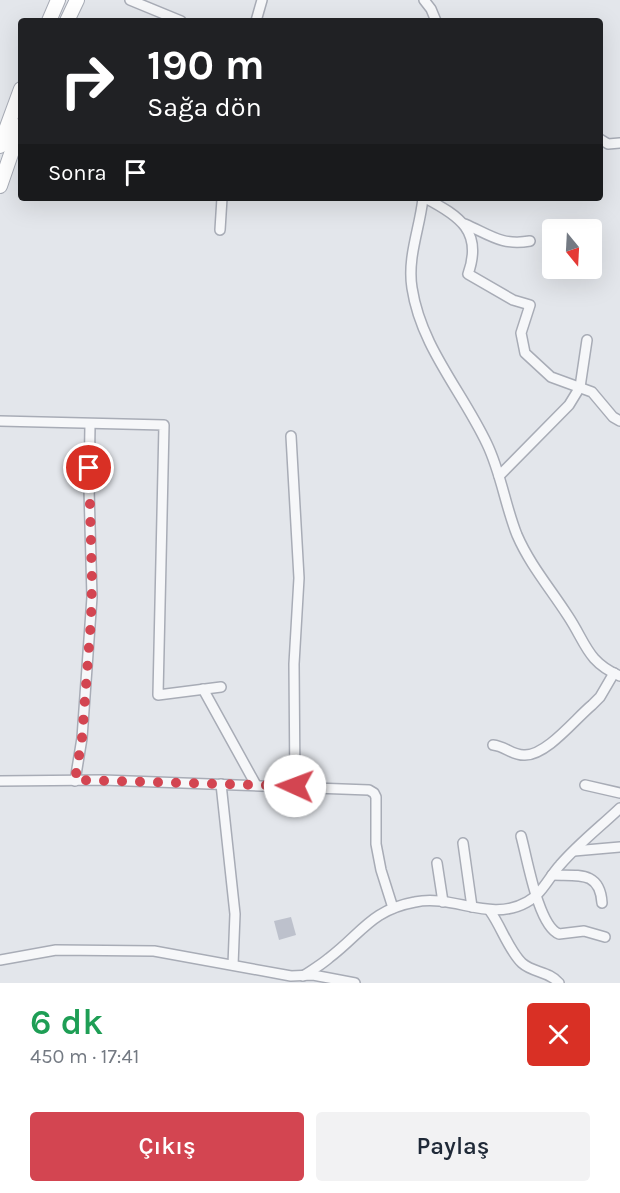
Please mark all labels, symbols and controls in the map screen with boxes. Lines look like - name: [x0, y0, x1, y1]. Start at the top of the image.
- text: 190 m: [147, 40, 265, 90]
- icon: right: [48, 42, 126, 120]
- text: Sağa dön: [147, 91, 262, 123]
- icon: arrive: [119, 156, 152, 189]
- text: Sonra: [48, 160, 107, 186]
- north arrow: [542, 219, 602, 279]
- map controls: [542, 219, 602, 279]
- pin: [63, 442, 114, 493]
- icon: arrive: [72, 451, 105, 484]
- position arrow: [263, 754, 327, 818]
- text: 6 dk: [30, 1001, 103, 1043]
- button: close: [527, 1003, 590, 1066]
- text: 450 m · 17:41: [30, 1045, 139, 1068]
- button: Çıkış: [30, 1112, 304, 1181]
- button: Paylaş: [316, 1112, 590, 1181]

